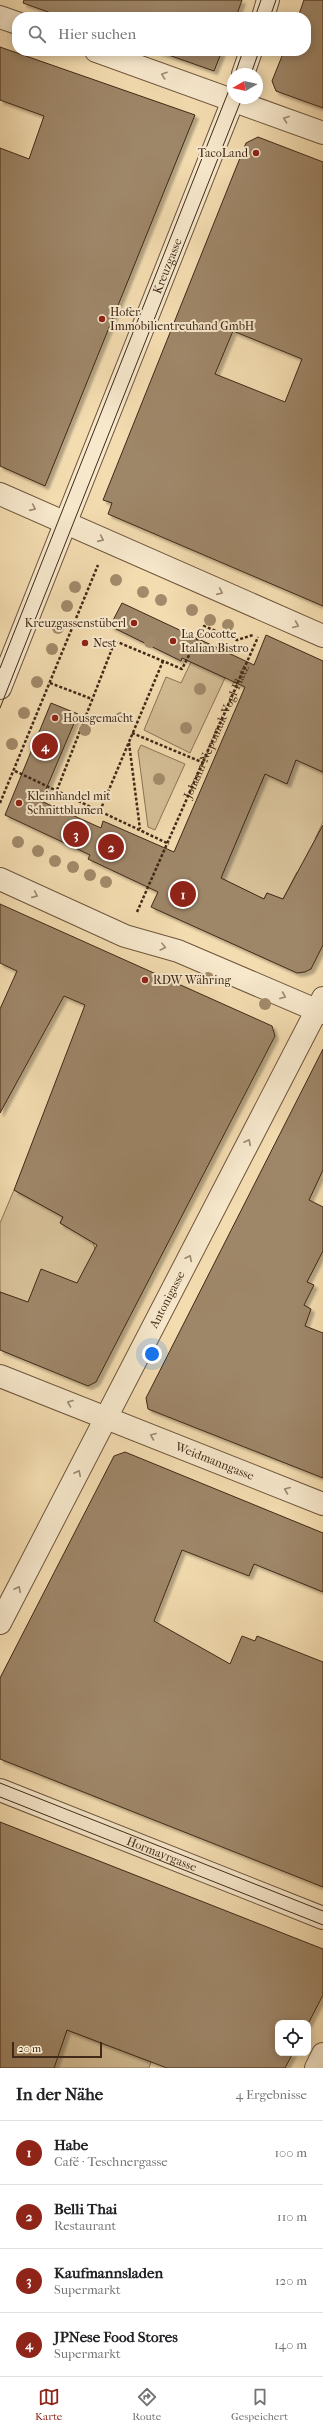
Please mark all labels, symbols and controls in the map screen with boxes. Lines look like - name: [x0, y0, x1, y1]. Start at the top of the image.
- search box: [12, 12, 311, 56]
- icon: search: [26, 23, 48, 45]
- text: Hier suchen: [58, 25, 136, 43]
- north arrow: [227, 68, 263, 104]
- one-way arrow: [161, 71, 168, 80]
- one-way arrow: [283, 115, 290, 124]
- place label: TacoLand: [198, 146, 248, 160]
- marker: TacoLand: [251, 148, 261, 158]
- street label: Kreuzgasse: [150, 236, 185, 296]
- place label: Hofer Immobilientreuhand GmbH: [110, 305, 255, 333]
- marker: Hofer Immobilientreuhand GmbH: [97, 314, 107, 324]
- one-way arrow: [28, 503, 36, 511]
- one-way arrow: [98, 534, 105, 542]
- one-way arrow: [216, 587, 223, 595]
- place label: Kreuzgassenstüberl: [25, 616, 127, 630]
- marker: Kreuzgassenstüberl: [129, 618, 139, 628]
- one-way arrow: [291, 620, 299, 628]
- place label: La Cocotte Italian Bistro: [181, 627, 249, 655]
- place label: Nest: [93, 636, 117, 650]
- marker: La Cocotte Italian Bistro: [168, 636, 178, 646]
- marker: Nest: [80, 638, 90, 648]
- street label: Johann-Nepomuk-Vogl-Platz: [180, 662, 252, 802]
- place label: Housgemacht: [63, 711, 134, 725]
- marker: Housgemacht: [50, 713, 60, 723]
- pin: 4: [32, 731, 58, 761]
- place label: Kleinhandel mit Schnittblumen: [27, 789, 111, 817]
- marker: Kleinhandel mit Schnittblumen: [14, 798, 24, 808]
- pin: 3: [63, 819, 89, 849]
- pin: 2: [98, 832, 124, 862]
- pin: 1: [170, 879, 196, 909]
- one-way arrow: [31, 890, 39, 898]
- one-way arrow: [160, 942, 166, 950]
- place label: RDW Währing: [153, 973, 231, 987]
- marker: RDW Währing: [140, 975, 150, 985]
- one-way arrow: [279, 991, 287, 999]
- one-way arrow: [243, 1139, 251, 1147]
- one-way arrow: [184, 1255, 191, 1262]
- street label: Antonigasse: [146, 1269, 188, 1331]
- your location: [142, 1344, 162, 1364]
- one-way arrow: [66, 1400, 73, 1408]
- one-way arrow: [150, 1433, 157, 1441]
- street label: Weidmanngasse: [173, 1439, 256, 1483]
- one-way arrow: [73, 1470, 80, 1477]
- one-way arrow: [283, 1486, 290, 1494]
- one-way arrow: [13, 1585, 21, 1593]
- street label: Hormayrgasse: [125, 1834, 199, 1874]
- map controls: [275, 2020, 311, 2056]
- button: locate: [275, 2020, 311, 2056]
- scale bar: [12, 2040, 102, 2059]
- text: 20 m: [18, 2042, 41, 2055]
- text: In der Nähe: [16, 2084, 103, 2104]
- text: 4 Ergebnisse: [236, 2087, 307, 2102]
- text: Habe: [54, 2136, 88, 2154]
- text: 1: [27, 2145, 31, 2160]
- text: 100 m: [274, 2145, 307, 2160]
- text: Café · Teschnergasse: [54, 2154, 168, 2169]
- text: Belli Thai: [54, 2200, 117, 2218]
- text: 2: [26, 2209, 32, 2224]
- text: 110 m: [277, 2209, 307, 2224]
- text: Restaurant: [54, 2218, 116, 2233]
- text: Kaufmannsladen: [54, 2264, 163, 2282]
- text: 3: [26, 2273, 32, 2288]
- text: 120 m: [275, 2273, 307, 2288]
- text: Supermarkt: [54, 2282, 121, 2297]
- text: JPNese Food Stores: [54, 2328, 178, 2346]
- text: 4: [25, 2337, 33, 2352]
- text: 140 m: [274, 2337, 307, 2352]
- text: Supermarkt: [54, 2346, 121, 2361]
- tab: Karte: [35, 2386, 62, 2423]
- tab: Route: [132, 2386, 161, 2423]
- tab: Gespeichert: [231, 2386, 288, 2423]

